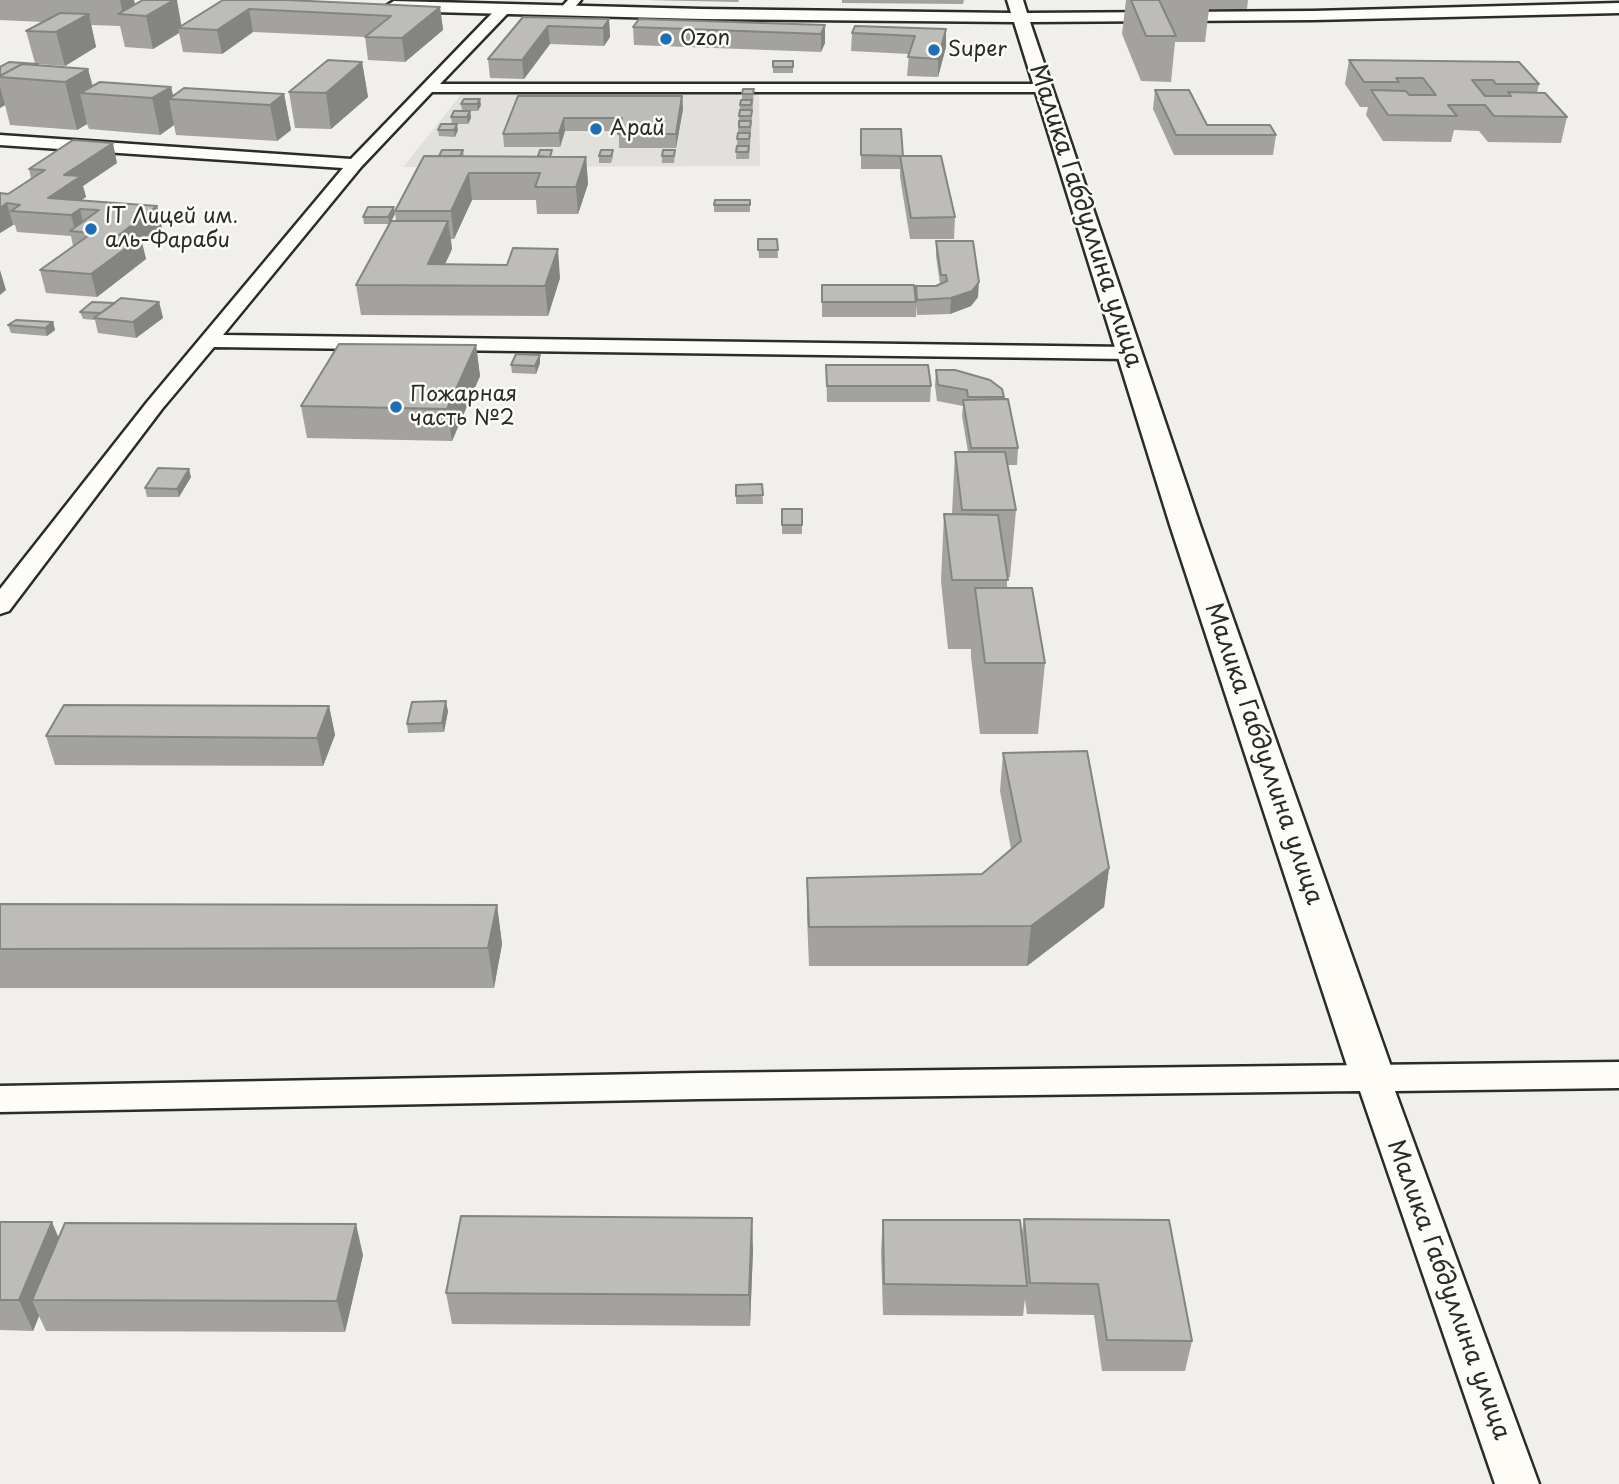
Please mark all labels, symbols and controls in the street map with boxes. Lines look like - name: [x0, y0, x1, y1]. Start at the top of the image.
- place label: Ozon: [680, 26, 730, 52]
- marker: Ozon: [658, 31, 674, 47]
- place label: Super: [948, 37, 1007, 63]
- marker: Super: [926, 42, 942, 58]
- street label: Малика Габдуллина улица: [1022, 61, 1148, 371]
- place label: Арай: [610, 116, 665, 142]
- marker: Арай: [588, 121, 604, 137]
- place label: IT Лицей им. аль-Фараби: [105, 204, 238, 254]
- marker: IT Лицей им. аль-Фараби: [83, 221, 99, 237]
- place label: Пожарная часть №2: [410, 382, 517, 432]
- marker: Пожарная часть №2: [388, 399, 404, 415]
- street label: Малика Габдуллина улица: [1198, 599, 1328, 909]
- street label: Малика Габдуллина улица: [1380, 1136, 1516, 1444]

